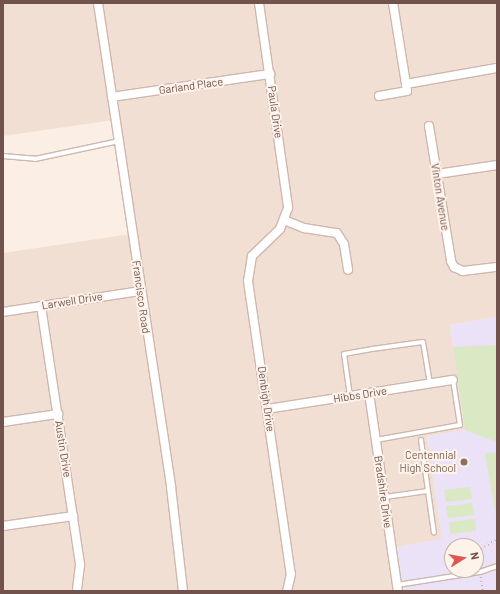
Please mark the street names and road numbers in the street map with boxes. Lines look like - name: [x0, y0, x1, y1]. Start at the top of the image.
- street label: Garland Place: [158, 75, 224, 97]
- street label: Paula Drive: [265, 85, 285, 139]
- street label: Vinton Avenue: [428, 162, 452, 232]
- street label: Francisco Road: [129, 260, 153, 334]
- street label: Larwell Drive: [41, 290, 103, 312]
- street label: Denbigh Drive: [255, 365, 277, 433]
- street label: Hibbs Drive: [332, 384, 388, 406]
- street label: Austin Drive: [52, 420, 74, 478]
- street label: Bradshire Drive: [371, 455, 395, 529]

